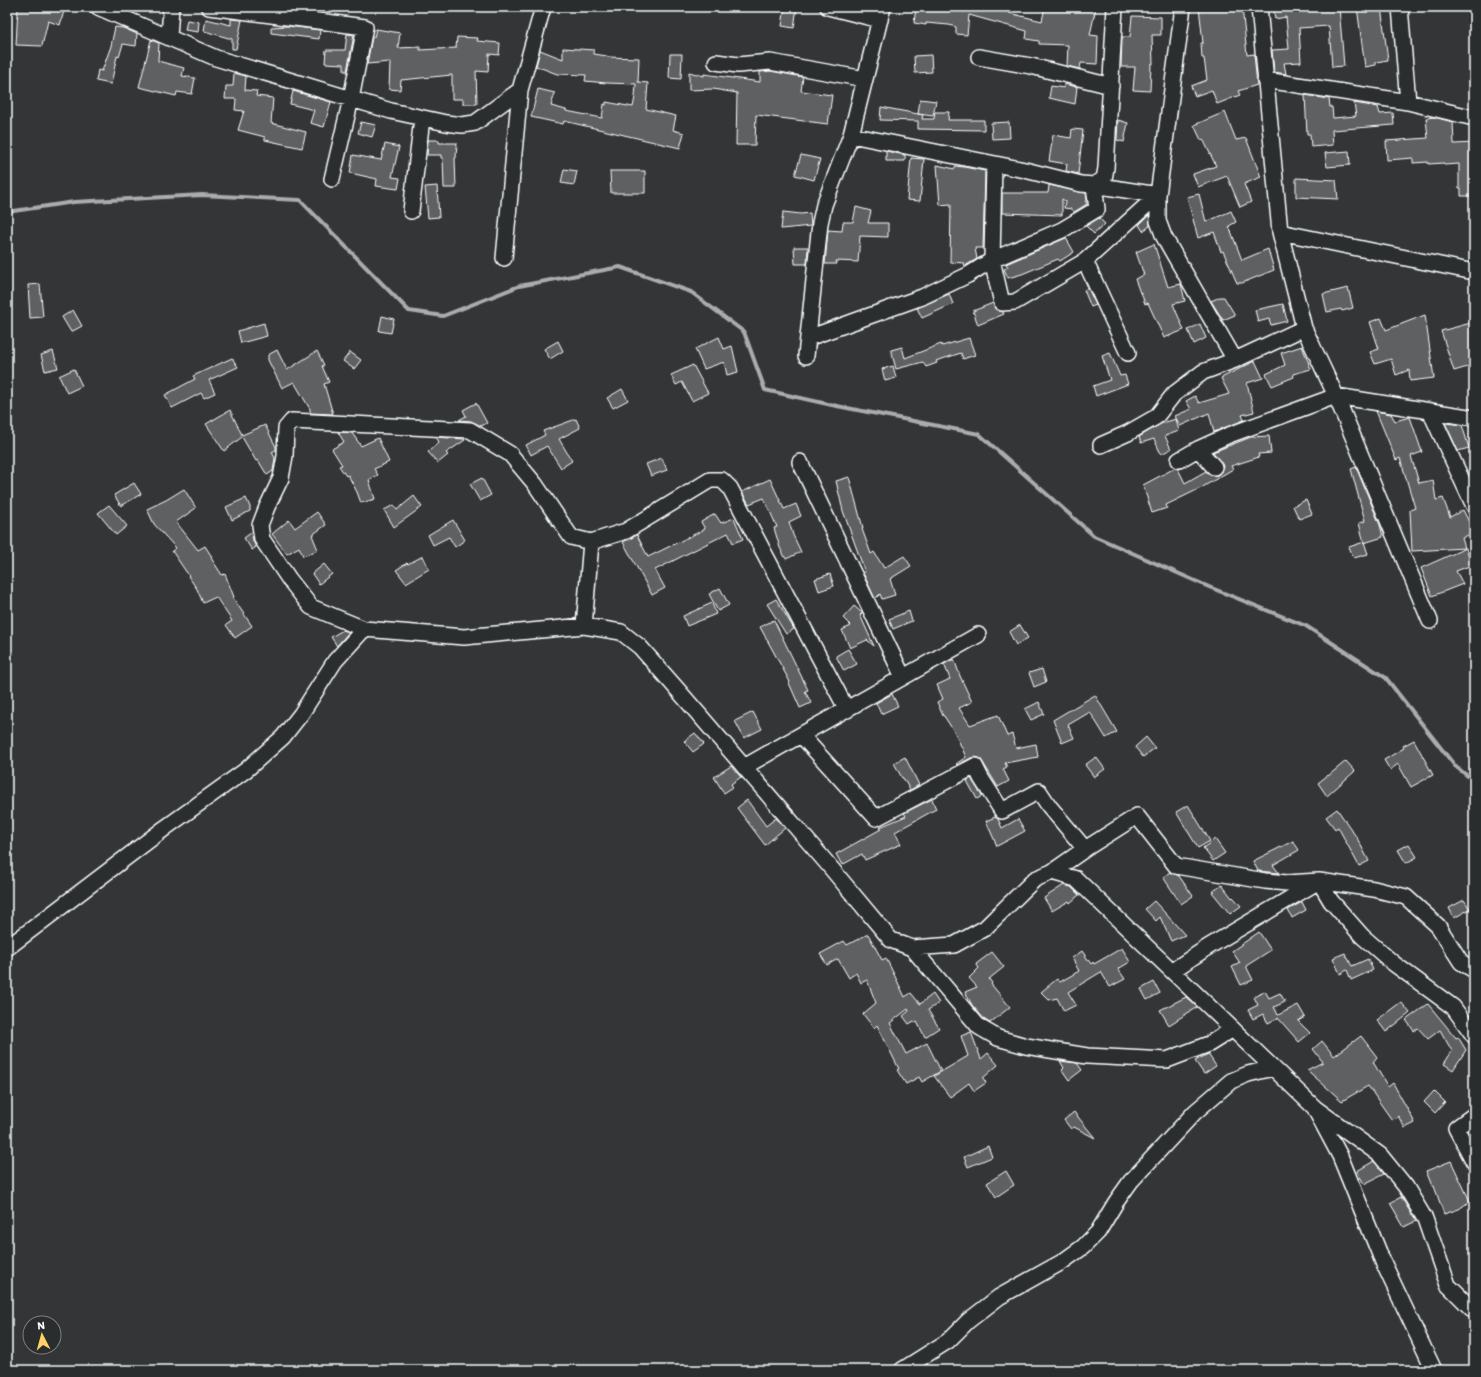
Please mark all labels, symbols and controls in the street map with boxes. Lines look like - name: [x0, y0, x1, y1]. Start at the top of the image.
- north arrow: [22, 1315, 62, 1355]
- text: N: [37, 1319, 45, 1332]

